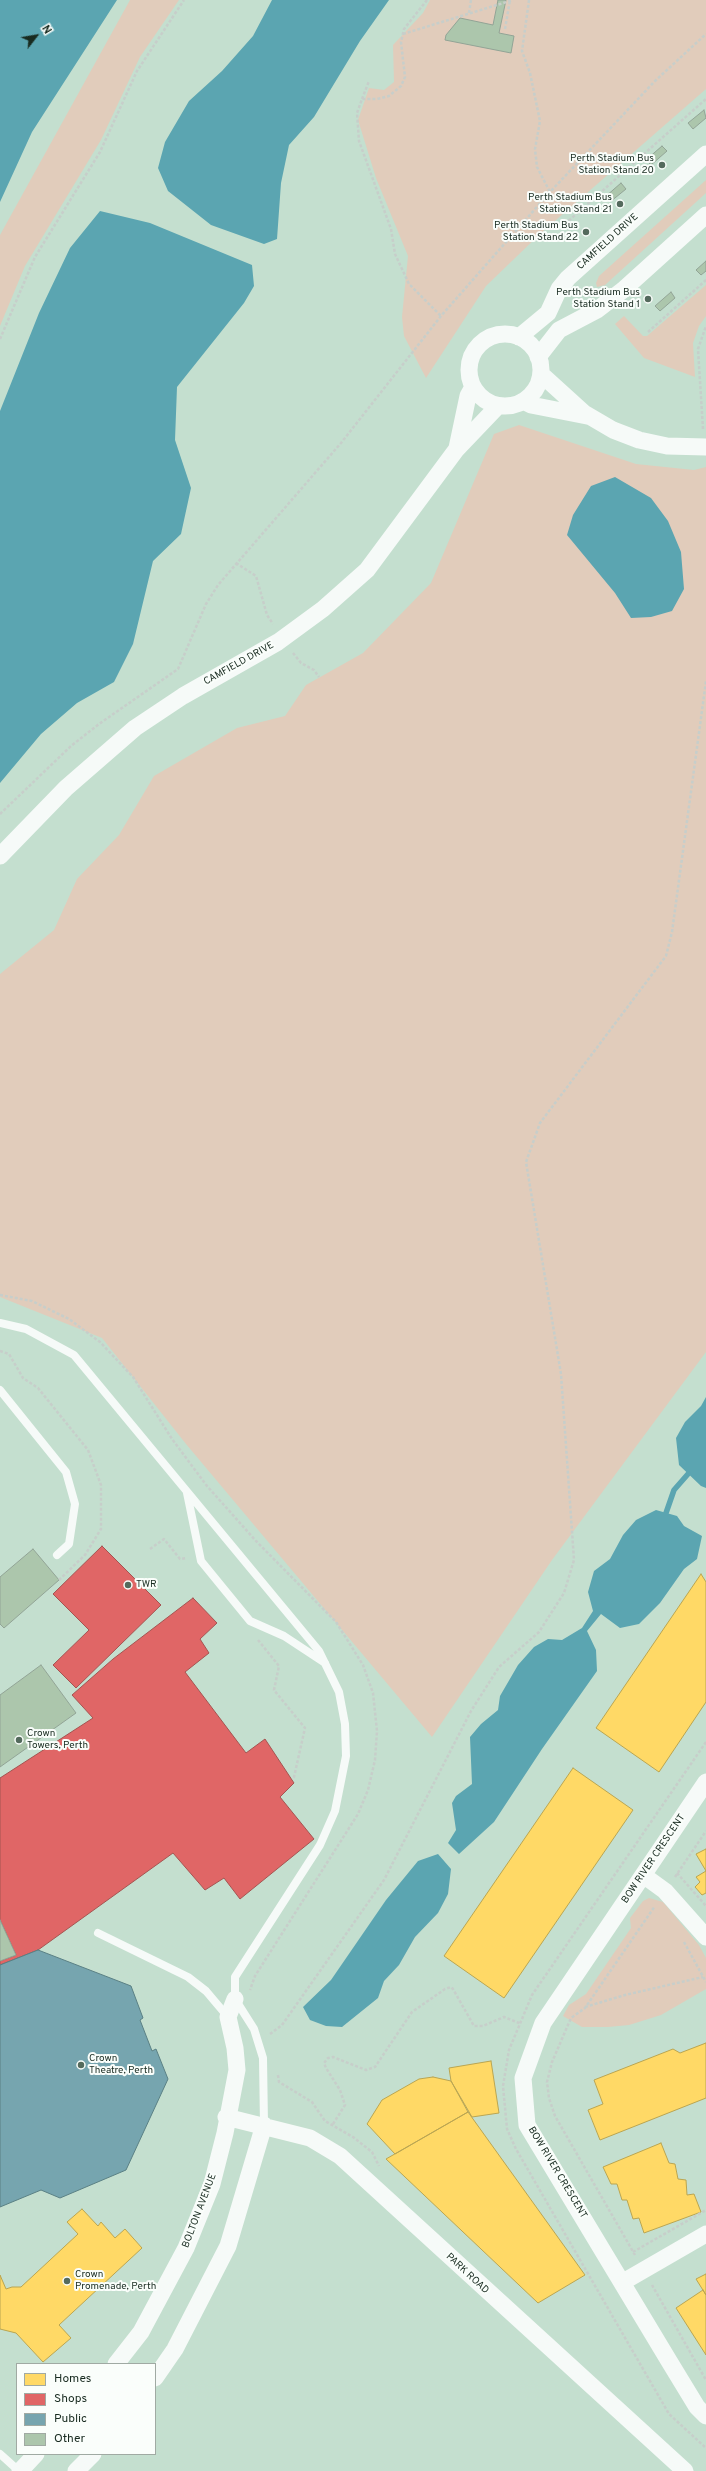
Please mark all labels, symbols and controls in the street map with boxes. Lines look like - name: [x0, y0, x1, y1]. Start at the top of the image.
- north arrow: [16, 16, 56, 56]
- text: N: [38, 23, 54, 37]
- place label: Perth Stadium Bus Station Stand 20: [570, 153, 654, 176]
- marker: Perth Stadium Bus Station Stand 20: [657, 160, 667, 170]
- place label: Perth Stadium Bus Station Stand 21: [528, 192, 612, 216]
- marker: Perth Stadium Bus Station Stand 21: [615, 199, 625, 209]
- street label: CAMFIELD DRIVE: [575, 211, 641, 273]
- place label: Perth Stadium Bus Station Stand 22: [494, 220, 578, 244]
- marker: Perth Stadium Bus Station Stand 22: [581, 227, 591, 237]
- place label: Perth Stadium Bus Station Stand 1: [556, 287, 640, 310]
- marker: Perth Stadium Bus Station Stand 1: [643, 294, 653, 304]
- street label: CAMFIELD DRIVE: [202, 640, 276, 688]
- place label: TWR: [136, 1579, 157, 1591]
- marker: TWR: [123, 1580, 133, 1590]
- place label: Crown Towers, Perth: [27, 1728, 88, 1752]
- marker: Crown Towers, Perth: [14, 1735, 24, 1745]
- street label: BOW RIVER CRESCENT: [620, 1812, 688, 1906]
- place label: Crown Theatre, Perth: [89, 2053, 153, 2076]
- marker: Crown Theatre, Perth: [76, 2060, 86, 2070]
- street label: BOW RIVER CRESCENT: [525, 2125, 589, 2221]
- street label: BOLTON AVENUE: [180, 2172, 220, 2250]
- street label: PARK ROAD: [443, 2251, 491, 2297]
- place label: Crown Promenade, Perth: [75, 2269, 156, 2292]
- marker: Crown Promenade, Perth: [62, 2276, 72, 2286]
- legend: [16, 2363, 156, 2455]
- text: Homes: [54, 2371, 91, 2387]
- text: Shops: [54, 2391, 87, 2407]
- text: Public: [54, 2411, 87, 2427]
- text: Other: [54, 2431, 85, 2447]

